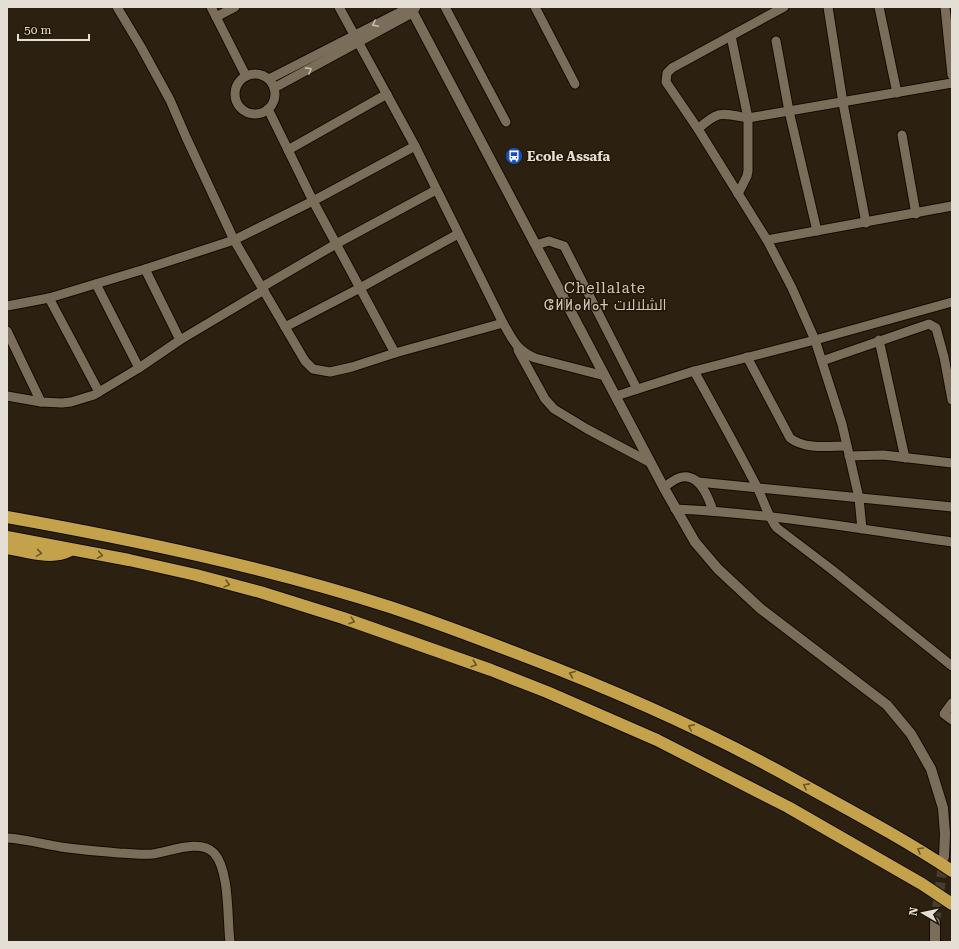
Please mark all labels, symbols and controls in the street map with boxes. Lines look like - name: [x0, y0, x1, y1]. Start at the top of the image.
- scale bar: [18, 16, 89, 42]
- one-way arrow: [371, 20, 379, 27]
- text: 50 m: [24, 23, 51, 37]
- one-way arrow: [304, 67, 312, 74]
- bus stop icon: Ecole Assafa: [504, 146, 524, 166]
- place label: Ecole Assafa: [527, 149, 611, 164]
- district label: Chellalate ⵛⵍⵍⴰⵍⴰⵜ الشلالات: [543, 279, 667, 314]
- one-way arrow: [36, 548, 42, 557]
- one-way arrow: [97, 550, 103, 559]
- one-way arrow: [224, 579, 230, 587]
- one-way arrow: [348, 616, 355, 624]
- one-way arrow: [471, 659, 478, 668]
- one-way arrow: [568, 671, 575, 679]
- one-way arrow: [687, 724, 695, 732]
- one-way arrow: [803, 783, 810, 791]
- one-way arrow: [916, 847, 924, 854]
- north arrow: [903, 893, 943, 933]
- text: N: [907, 906, 921, 917]

